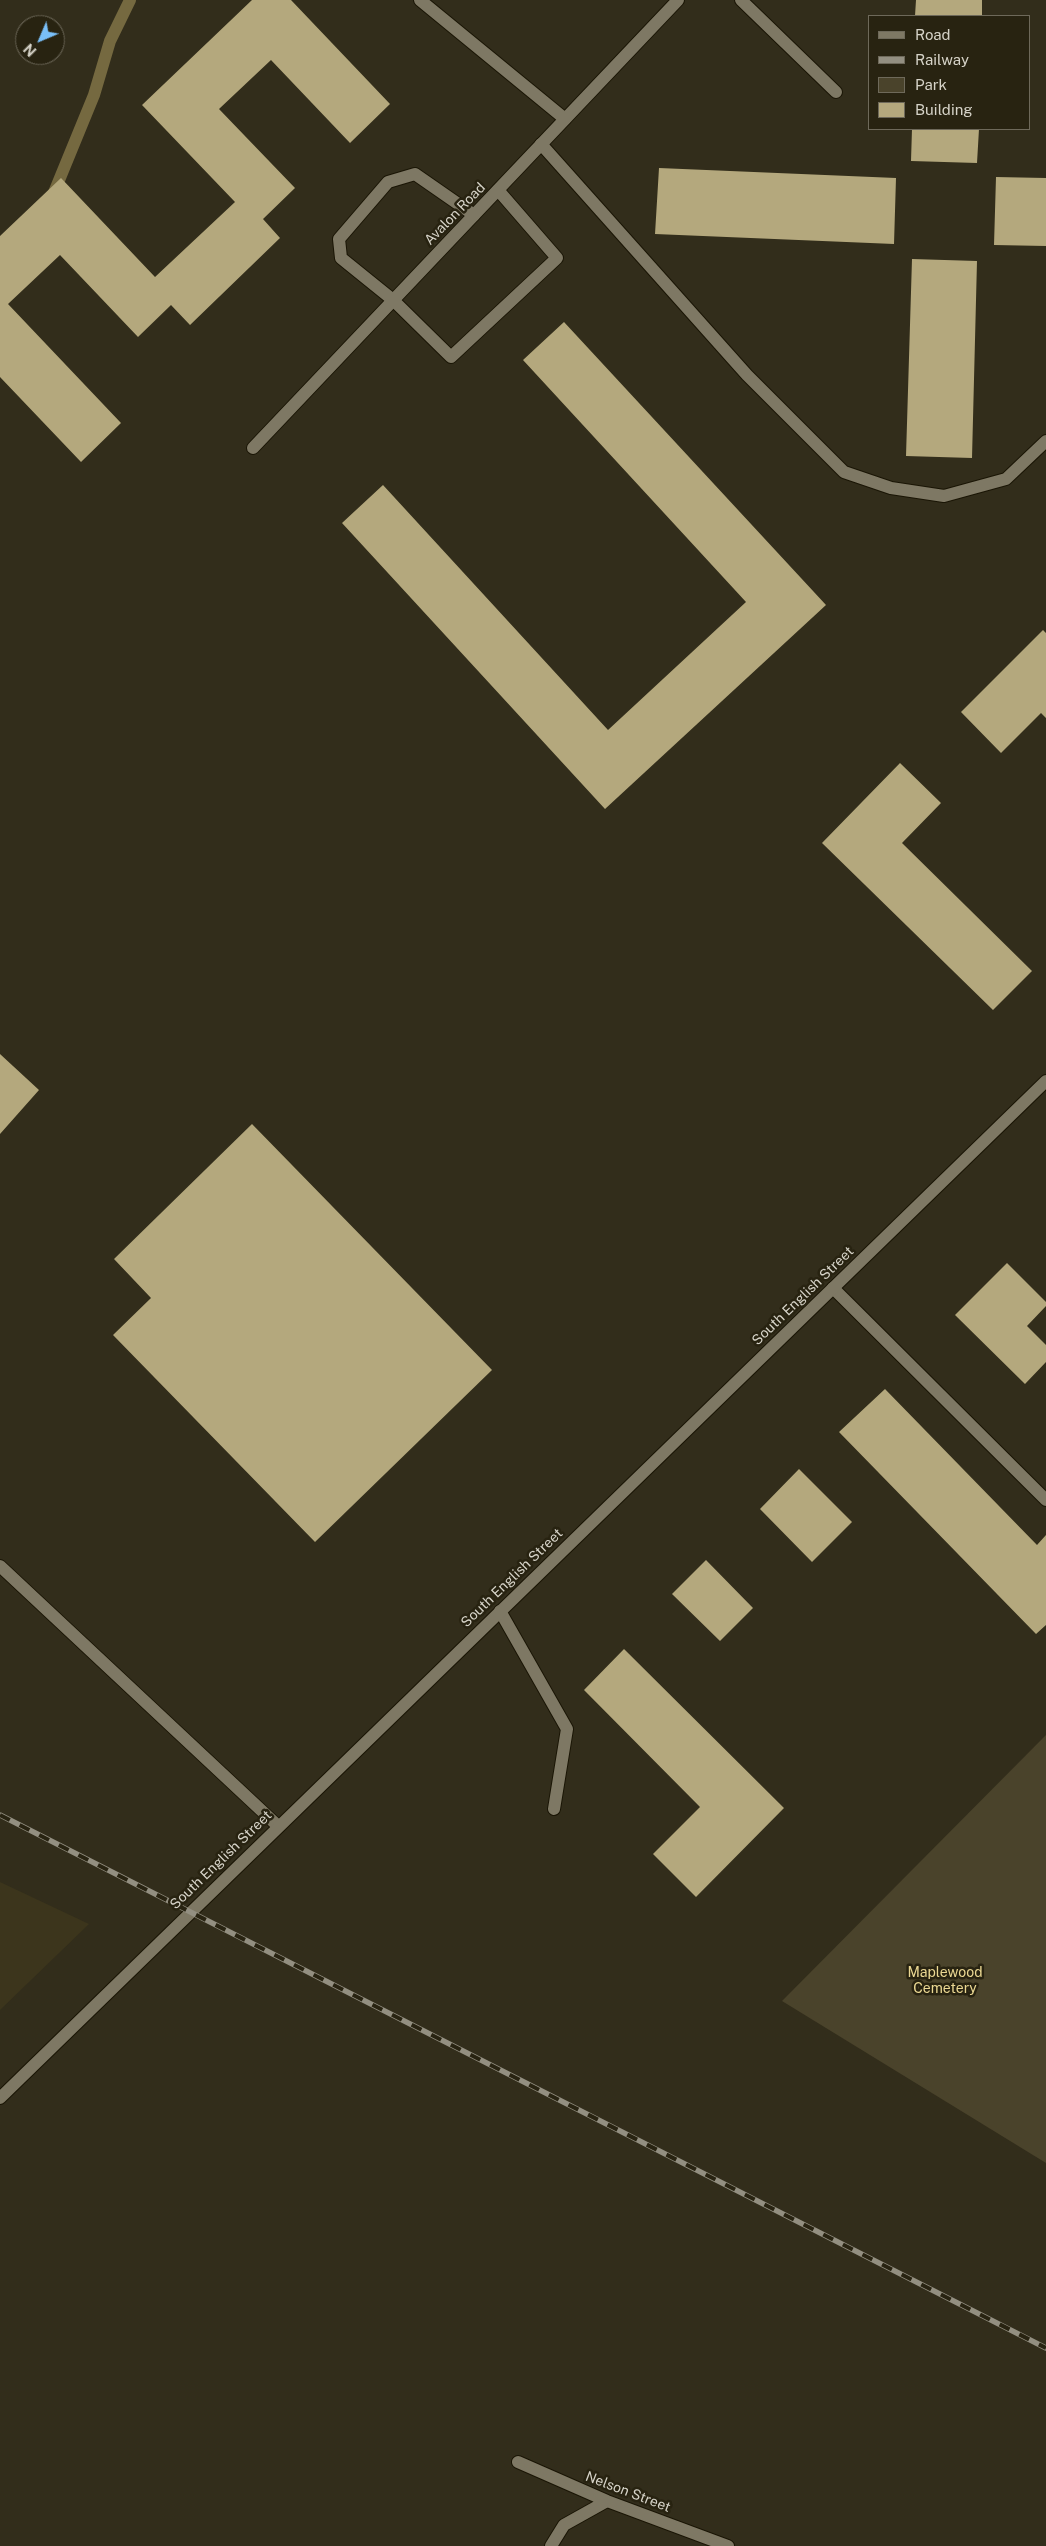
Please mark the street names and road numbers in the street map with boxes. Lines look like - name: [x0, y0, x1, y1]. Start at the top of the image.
- street label: Avalon Road: [421, 179, 489, 249]
- street label: South English Street: [749, 1243, 857, 1349]
- street label: South English Street: [458, 1525, 566, 1631]
- street label: South English Street: [167, 1807, 275, 1913]
- street label: Nelson Street: [583, 2468, 673, 2516]

